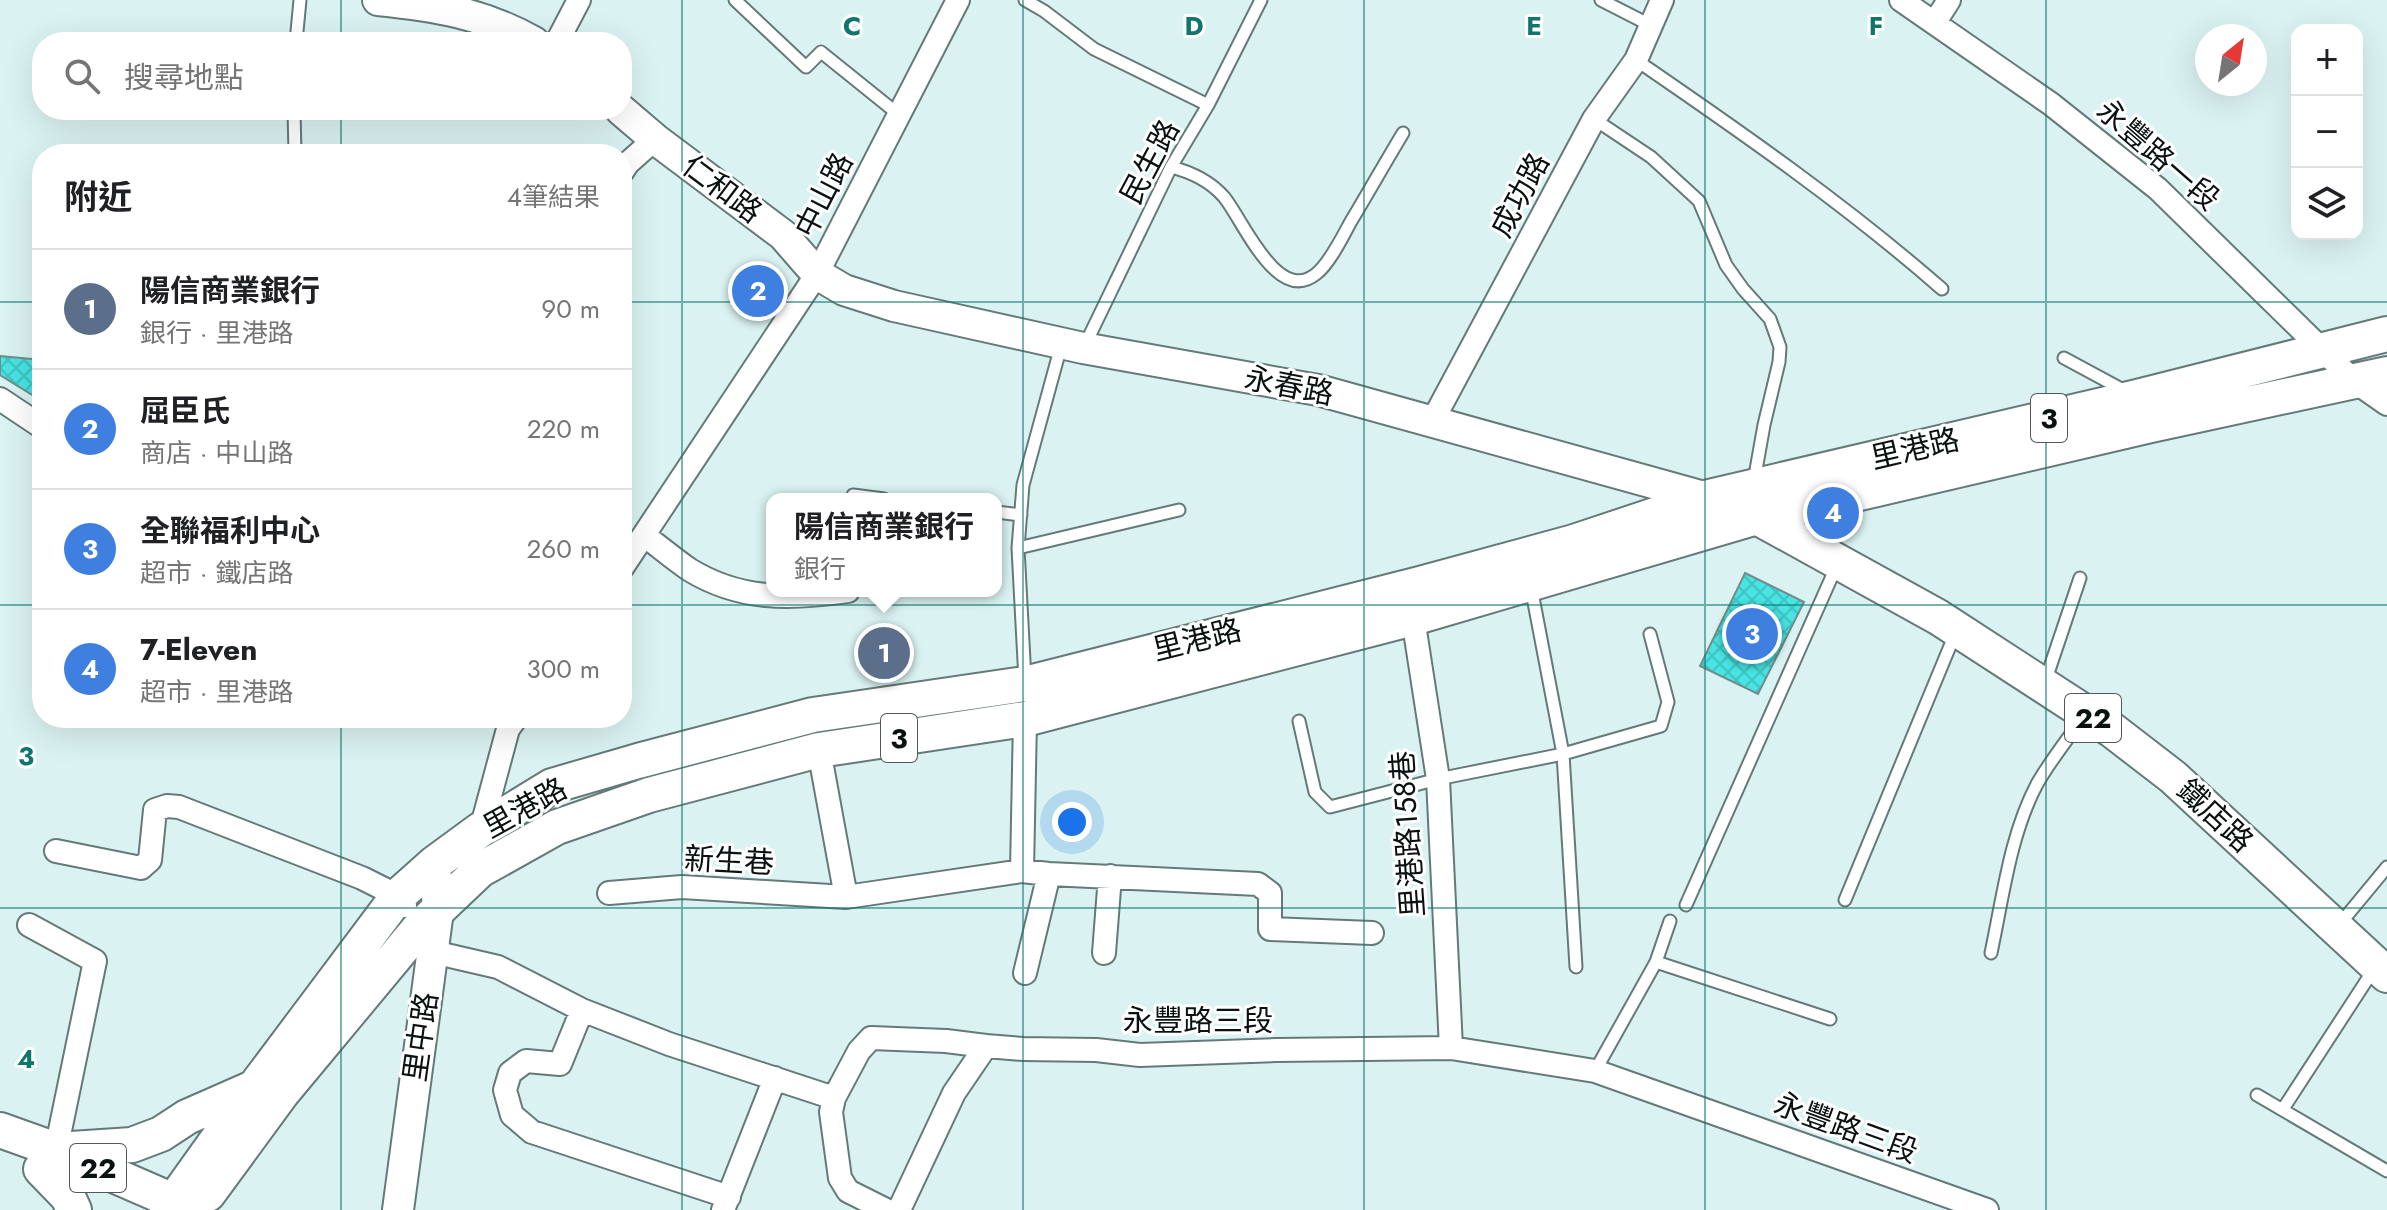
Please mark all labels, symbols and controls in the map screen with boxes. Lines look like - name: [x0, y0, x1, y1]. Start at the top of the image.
- text: C: [843, 7, 861, 45]
- text: D: [1184, 7, 1204, 45]
- text: E: [1526, 7, 1542, 45]
- text: F: [1869, 7, 1883, 45]
- north arrow: [2195, 24, 2267, 96]
- map controls: [2291, 24, 2363, 240]
- button: +: [2291, 24, 2363, 96]
- search box: [32, 32, 632, 120]
- icon: search: [60, 54, 104, 98]
- text: 搜尋地點: [124, 56, 244, 99]
- street label: 永豐路一段: [2088, 89, 2229, 220]
- button: −: [2291, 96, 2363, 168]
- street label: 民生路: [1109, 112, 1190, 212]
- street label: 仁和路: [673, 144, 771, 233]
- street label: 中山路: [784, 145, 863, 245]
- street label: 成功路: [1479, 145, 1560, 245]
- button: layers: [2291, 168, 2363, 240]
- text: 附近: [64, 173, 132, 222]
- text: 4筆結果: [507, 178, 600, 216]
- pin: 2: [732, 261, 784, 321]
- text: 陽信商業銀行: [140, 269, 320, 312]
- text: 1: [83, 290, 97, 328]
- text: 90 m: [541, 290, 600, 328]
- text: 銀行 · 里港路: [140, 314, 293, 352]
- street label: 永春路: [1241, 356, 1337, 415]
- text: 屈臣氏: [140, 389, 230, 432]
- road number: 3: [2031, 394, 2067, 442]
- text: 2: [81, 410, 99, 448]
- text: 220 m: [527, 410, 600, 448]
- street label: 里港路: [1866, 417, 1964, 480]
- text: 商店 · 中山路: [140, 434, 293, 472]
- pin: 4: [1807, 483, 1859, 543]
- popup: [766, 493, 1002, 597]
- text: 陽信商業銀行: [794, 505, 974, 548]
- text: 全聯福利中心: [140, 509, 320, 552]
- text: 3: [82, 530, 98, 568]
- text: 260 m: [527, 530, 600, 568]
- text: 銀行: [794, 550, 846, 588]
- text: 超市 · 鐵店路: [140, 554, 293, 592]
- pin: 3: [1726, 604, 1778, 664]
- street label: 里港路: [1148, 608, 1246, 671]
- pin: 1: [858, 623, 910, 683]
- text: 7-Eleven: [140, 628, 257, 671]
- text: 4: [81, 650, 99, 688]
- text: 300 m: [527, 650, 600, 688]
- text: 超市 · 里港路: [140, 673, 293, 711]
- road number: 22: [2065, 694, 2121, 742]
- road number: 3: [881, 714, 917, 762]
- text: 3: [18, 737, 34, 775]
- street label: 里港路158巷: [1380, 749, 1435, 919]
- street label: 里港路: [475, 767, 575, 848]
- street label: 鐵店路: [2168, 769, 2263, 862]
- your location: [1052, 802, 1092, 842]
- street label: 新生巷: [683, 837, 775, 884]
- street label: 里中路: [393, 989, 448, 1084]
- street label: 永豐路三段: [1123, 999, 1273, 1042]
- text: 4: [17, 1040, 35, 1078]
- street label: 永豐路三段: [1768, 1082, 1924, 1173]
- road number: 22: [70, 1144, 126, 1192]

